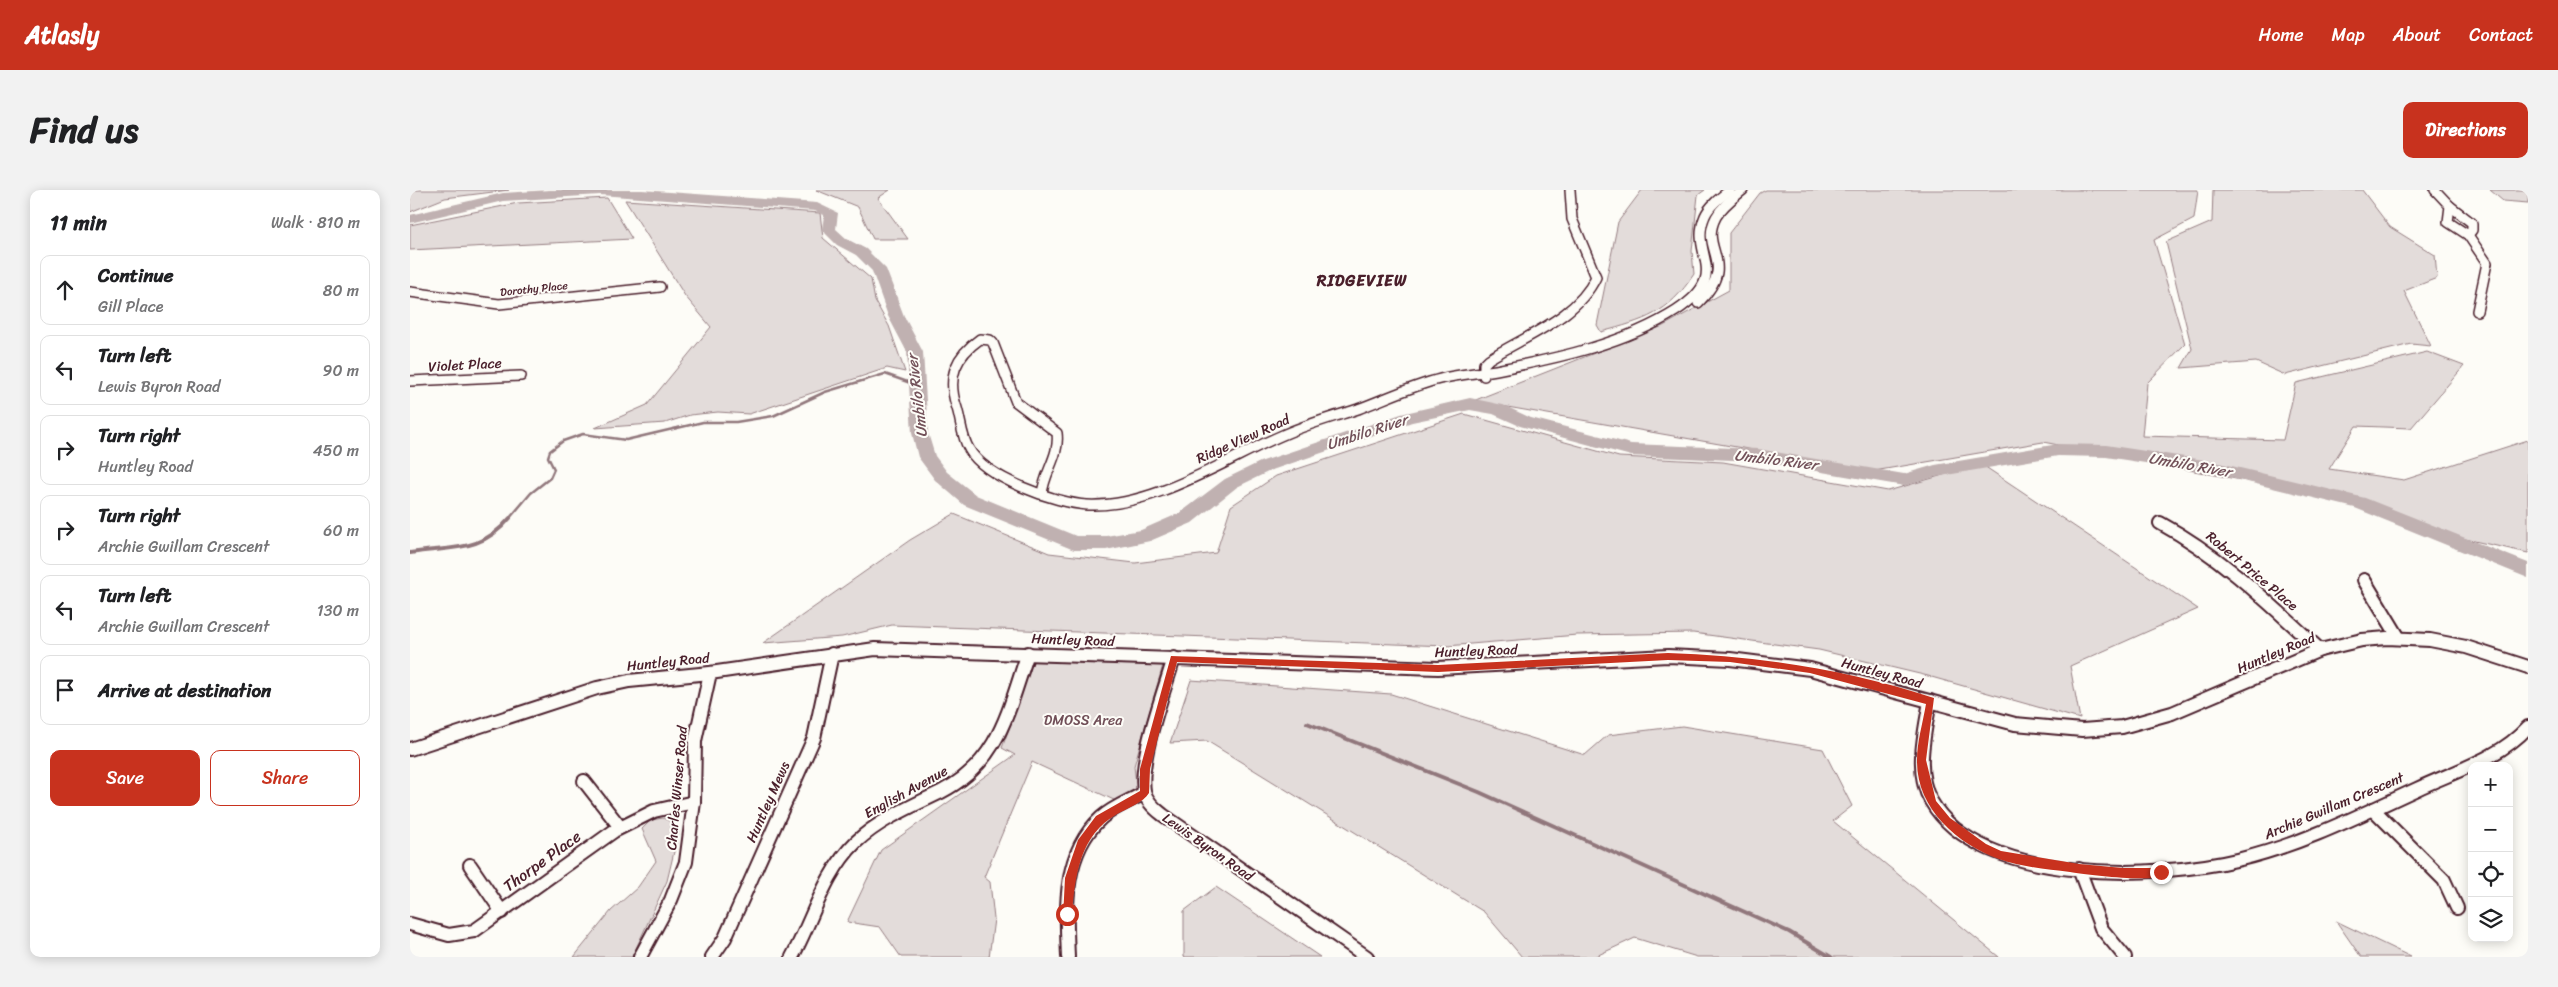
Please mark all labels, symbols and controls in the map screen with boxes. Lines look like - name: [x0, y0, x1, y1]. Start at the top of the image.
- text: Atlasly: [25, 14, 99, 56]
- text: Home: [2259, 19, 2304, 51]
- text: Map: [2332, 19, 2365, 51]
- text: About: [2393, 19, 2441, 51]
- text: Contact: [2469, 19, 2533, 51]
- text: Find us: [30, 99, 138, 161]
- button: Directions: [2403, 102, 2528, 158]
- text: 11 min: [50, 204, 107, 242]
- text: Walk · 810 m: [271, 208, 360, 237]
- text: Continue: [98, 259, 174, 292]
- district label: RIDGEVIEW: [1316, 266, 1407, 295]
- icon: ahead: [51, 276, 79, 304]
- text: 80 m: [323, 276, 359, 305]
- street label: Dorothy Place: [499, 276, 569, 302]
- text: Gill Place: [98, 292, 163, 321]
- text: Turn left: [98, 339, 171, 372]
- water label: Umbilo River: [899, 350, 935, 439]
- street label: Violet Place: [428, 351, 502, 379]
- icon: left: [51, 356, 79, 384]
- text: 90 m: [323, 356, 359, 385]
- text: Lewis Byron Road: [98, 372, 220, 401]
- water label: Umbilo River: [1323, 406, 1413, 457]
- street label: Ridge View Road: [1192, 407, 1295, 471]
- text: Turn right: [98, 419, 180, 452]
- icon: right: [51, 436, 79, 464]
- text: 450 m: [313, 436, 359, 465]
- water label: Umbilo River: [1733, 442, 1822, 478]
- water label: Umbilo River: [2147, 445, 2236, 486]
- text: Huntley Road: [98, 452, 193, 481]
- text: Turn right: [98, 499, 180, 532]
- icon: right: [51, 516, 79, 544]
- text: 60 m: [323, 516, 359, 545]
- street label: Robert Price Place: [2200, 525, 2304, 618]
- text: Archie Gwillam Crescent: [98, 532, 269, 561]
- text: Turn left: [98, 579, 171, 612]
- icon: left: [51, 596, 79, 624]
- text: 130 m: [317, 596, 359, 625]
- text: Archie Gwillam Crescent: [98, 612, 269, 641]
- street label: Huntley Road: [2233, 625, 2321, 681]
- street label: Huntley Road: [1031, 626, 1117, 654]
- street label: Huntley Road: [1434, 637, 1520, 665]
- street label: Huntley Road: [625, 645, 712, 679]
- street label: Huntley Road: [1839, 650, 1927, 696]
- text: Arrive at destination: [98, 674, 271, 707]
- icon: arrive: [51, 676, 79, 704]
- park label: DMOSS Area: [1044, 708, 1123, 733]
- street label: Charles Winser Road: [659, 723, 695, 851]
- button: Save: [50, 750, 200, 806]
- button: Share: [210, 750, 360, 806]
- street label: Huntley Mews: [739, 757, 797, 847]
- street label: English Avenue: [859, 759, 953, 825]
- map controls: [2468, 762, 2513, 942]
- button: +: [2468, 762, 2513, 807]
- street label: Archie Gwillam Crescent: [2259, 765, 2409, 847]
- street label: Lewis Byron Road: [1157, 806, 1260, 889]
- button: −: [2468, 807, 2513, 852]
- street label: Thorpe Place: [497, 822, 587, 900]
- button: locate: [2468, 852, 2513, 897]
- route end: [2150, 861, 2173, 884]
- button: layers: [2468, 897, 2513, 942]
- route start: [1056, 903, 1079, 926]

